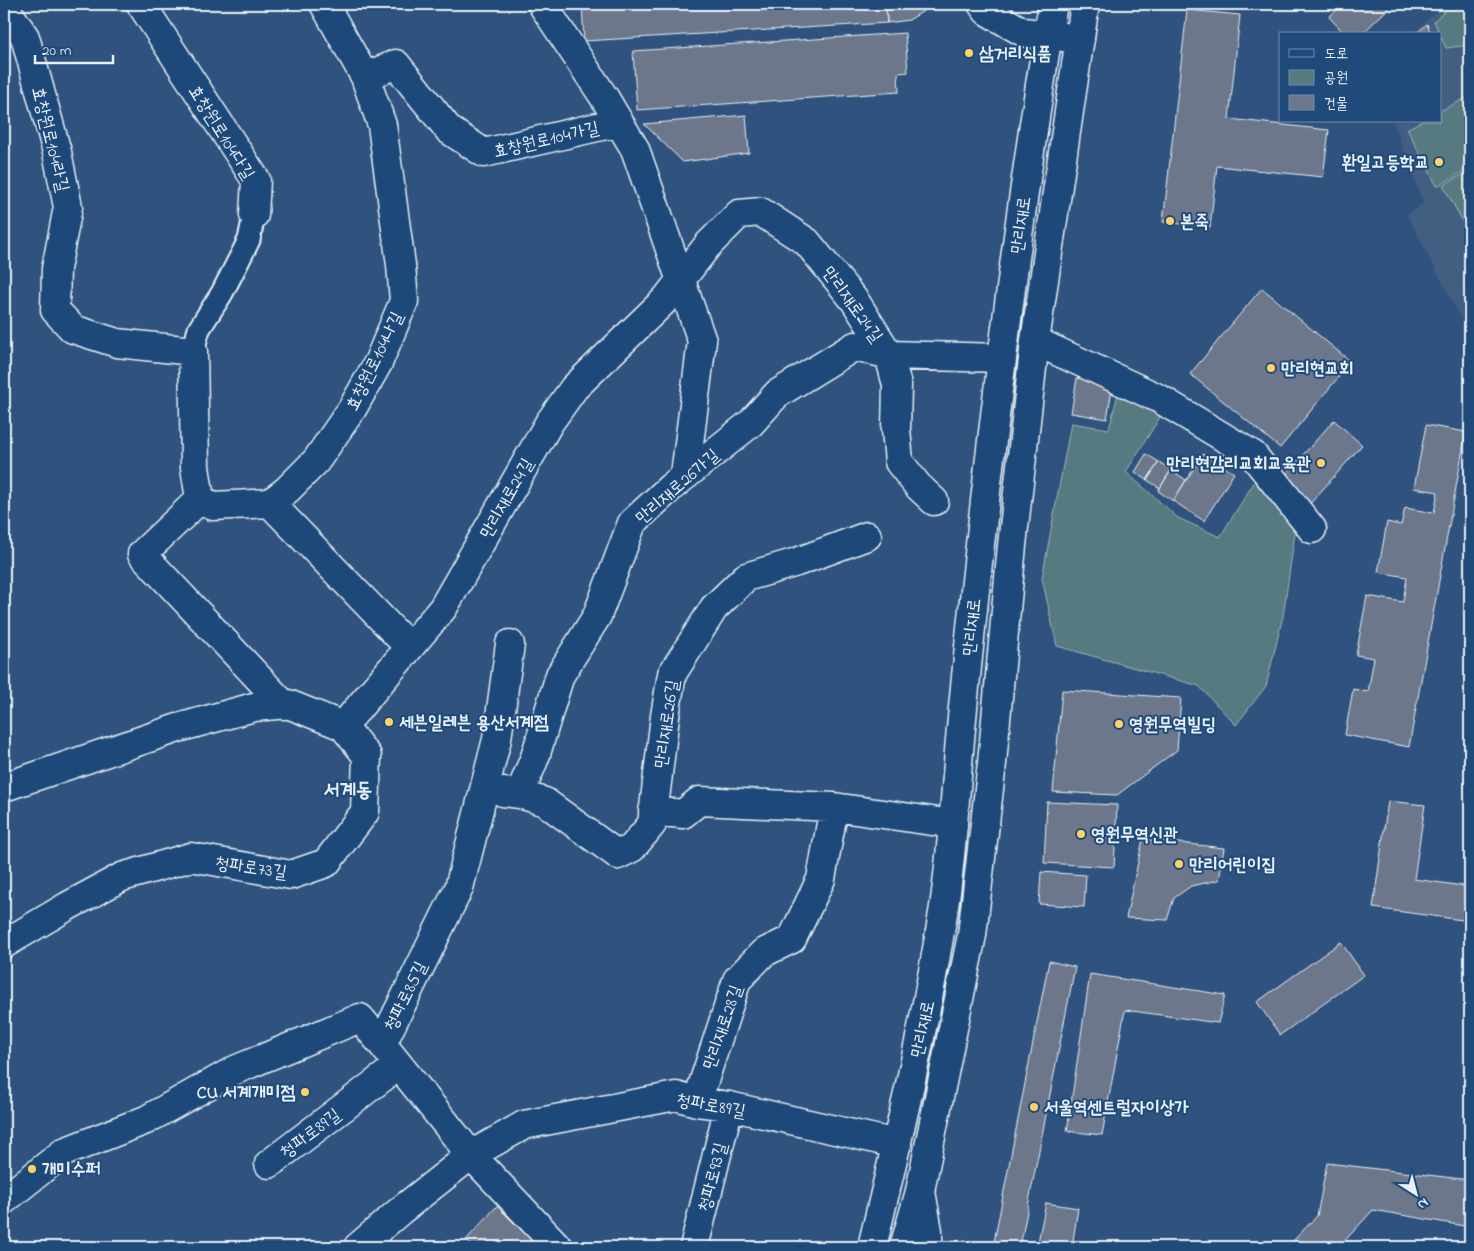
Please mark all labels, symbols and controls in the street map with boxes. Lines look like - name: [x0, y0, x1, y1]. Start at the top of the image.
- scale bar: [35, 32, 112, 64]
- legend: [1279, 32, 1442, 122]
- text: 20 m: [42, 40, 72, 62]
- place label: 삼거리식품: [979, 42, 1051, 68]
- text: 도로: [1324, 43, 1348, 65]
- marker: 삼거리식품: [963, 47, 975, 59]
- text: 공원: [1324, 67, 1348, 89]
- street label: 효창원로104다길: [181, 80, 260, 186]
- street label: 효창원로104라길: [23, 84, 75, 195]
- text: 건물: [1324, 93, 1348, 115]
- street label: 효창원로104가길: [491, 116, 602, 166]
- place label: 환일고등학교: [1342, 151, 1429, 177]
- marker: 환일고등학교: [1433, 156, 1445, 168]
- street label: 만리재로: [1005, 195, 1039, 256]
- place label: 본죽: [1180, 210, 1209, 236]
- marker: 본죽: [1164, 215, 1176, 227]
- street label: 만리재로24길: [815, 262, 888, 349]
- street label: 효창원로104나길: [340, 307, 411, 416]
- place label: 만리현교회: [1281, 357, 1353, 383]
- marker: 만리현교회: [1265, 362, 1277, 374]
- street label: 만리재로26가길: [631, 443, 726, 531]
- place label: 만리현감리교회교육관: [1166, 452, 1312, 478]
- street label: 만리재로24길: [474, 454, 541, 544]
- marker: 만리현감리교회교육관: [1315, 457, 1327, 469]
- street label: 만리재로: [957, 597, 989, 657]
- street label: 만리재로26길: [649, 678, 687, 770]
- place label: 세븐일레븐 용산서계점: [399, 711, 549, 737]
- place label: 영원무역빌딩: [1129, 713, 1216, 739]
- marker: 세븐일레븐 용산서계점: [383, 716, 395, 728]
- marker: 영원무역빌딩: [1113, 718, 1125, 730]
- district label: 서계동: [324, 777, 372, 806]
- place label: 영원무역신관: [1091, 823, 1178, 849]
- marker: 영원무역신관: [1075, 828, 1087, 840]
- street label: 청파로73길: [213, 851, 289, 887]
- place label: 만리어린이집: [1189, 853, 1276, 879]
- marker: 만리어린이집: [1173, 858, 1185, 870]
- street label: 청파로85길: [379, 957, 435, 1036]
- street label: 만리재로28길: [697, 981, 751, 1074]
- street label: 만리재로: [905, 998, 943, 1060]
- place label: CU 서계개미점: [197, 1081, 296, 1107]
- marker: CU 서계개미점: [299, 1086, 311, 1098]
- street label: 청파로89길: [674, 1088, 748, 1126]
- place label: 서울역센트럴자이상가: [1044, 1096, 1189, 1122]
- marker: 서울역센트럴자이상가: [1028, 1101, 1040, 1113]
- street label: 청파로89길: [275, 1103, 347, 1166]
- street label: 청파로93길: [693, 1139, 735, 1215]
- place label: 개미수퍼: [42, 1158, 100, 1184]
- marker: 개미수퍼: [26, 1163, 38, 1175]
- north arrow: [1392, 1168, 1442, 1218]
- text: N: [1413, 1192, 1433, 1215]

